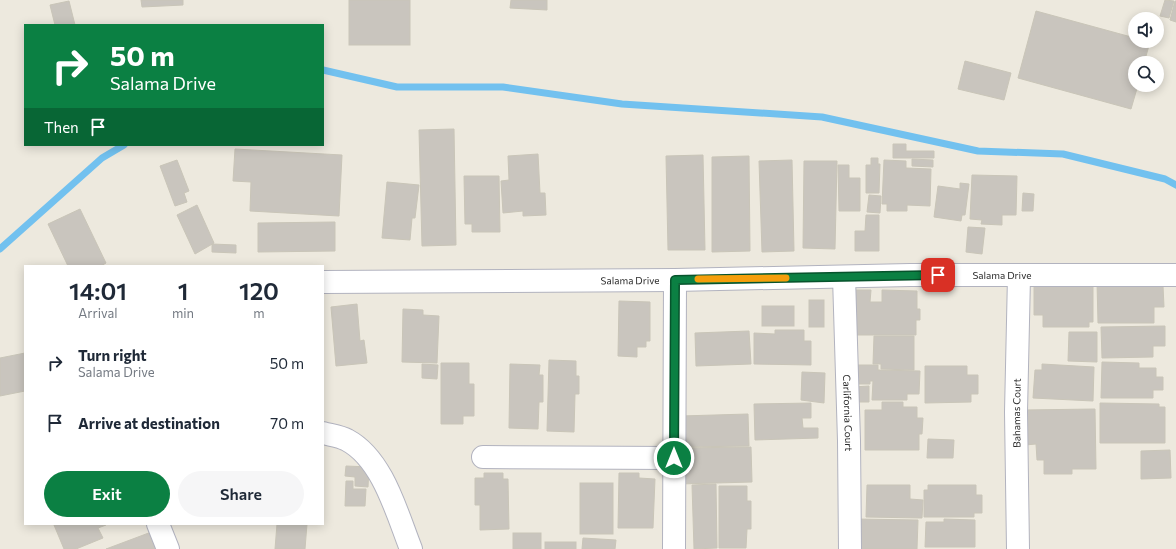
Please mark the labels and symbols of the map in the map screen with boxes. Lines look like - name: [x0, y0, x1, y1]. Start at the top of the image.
- pin: [921, 258, 955, 292]
- street label: Salama Drive: [972, 269, 1031, 281]
- street label: Salama Drive: [600, 274, 660, 286]
- street label: Carlifornia Court: [841, 374, 855, 451]
- street label: Bahamas Court: [1010, 378, 1023, 448]
- position arrow: [653, 437, 695, 479]

